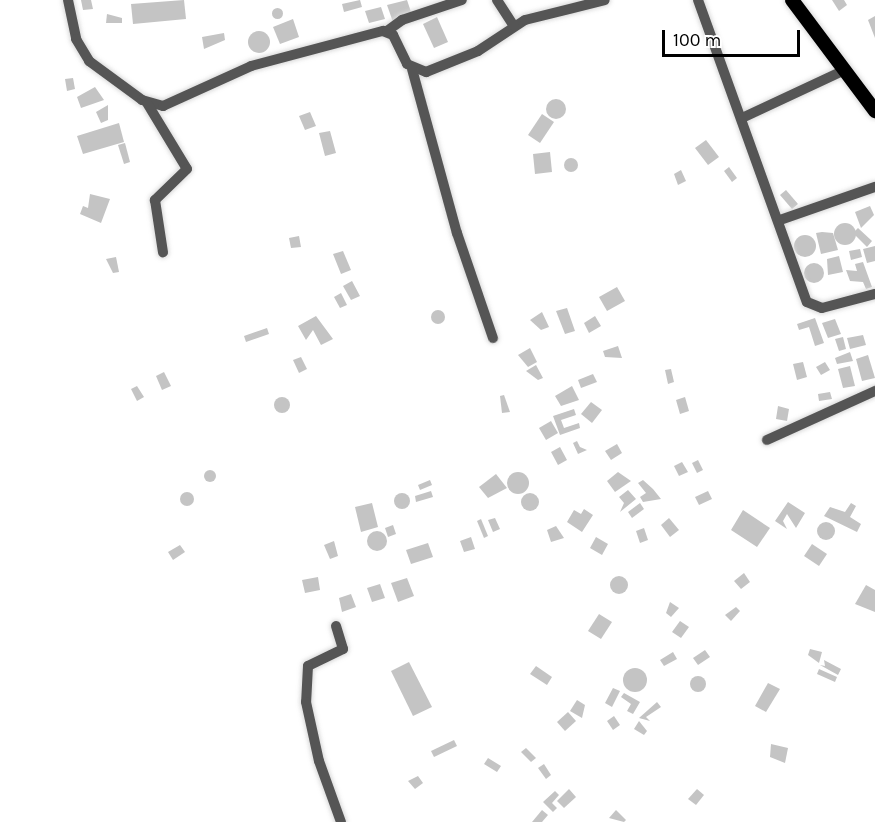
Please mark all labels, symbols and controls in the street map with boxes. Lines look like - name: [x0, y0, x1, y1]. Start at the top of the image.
- scale bar: [665, 18, 803, 56]
- text: 100 m: [673, 29, 721, 51]

